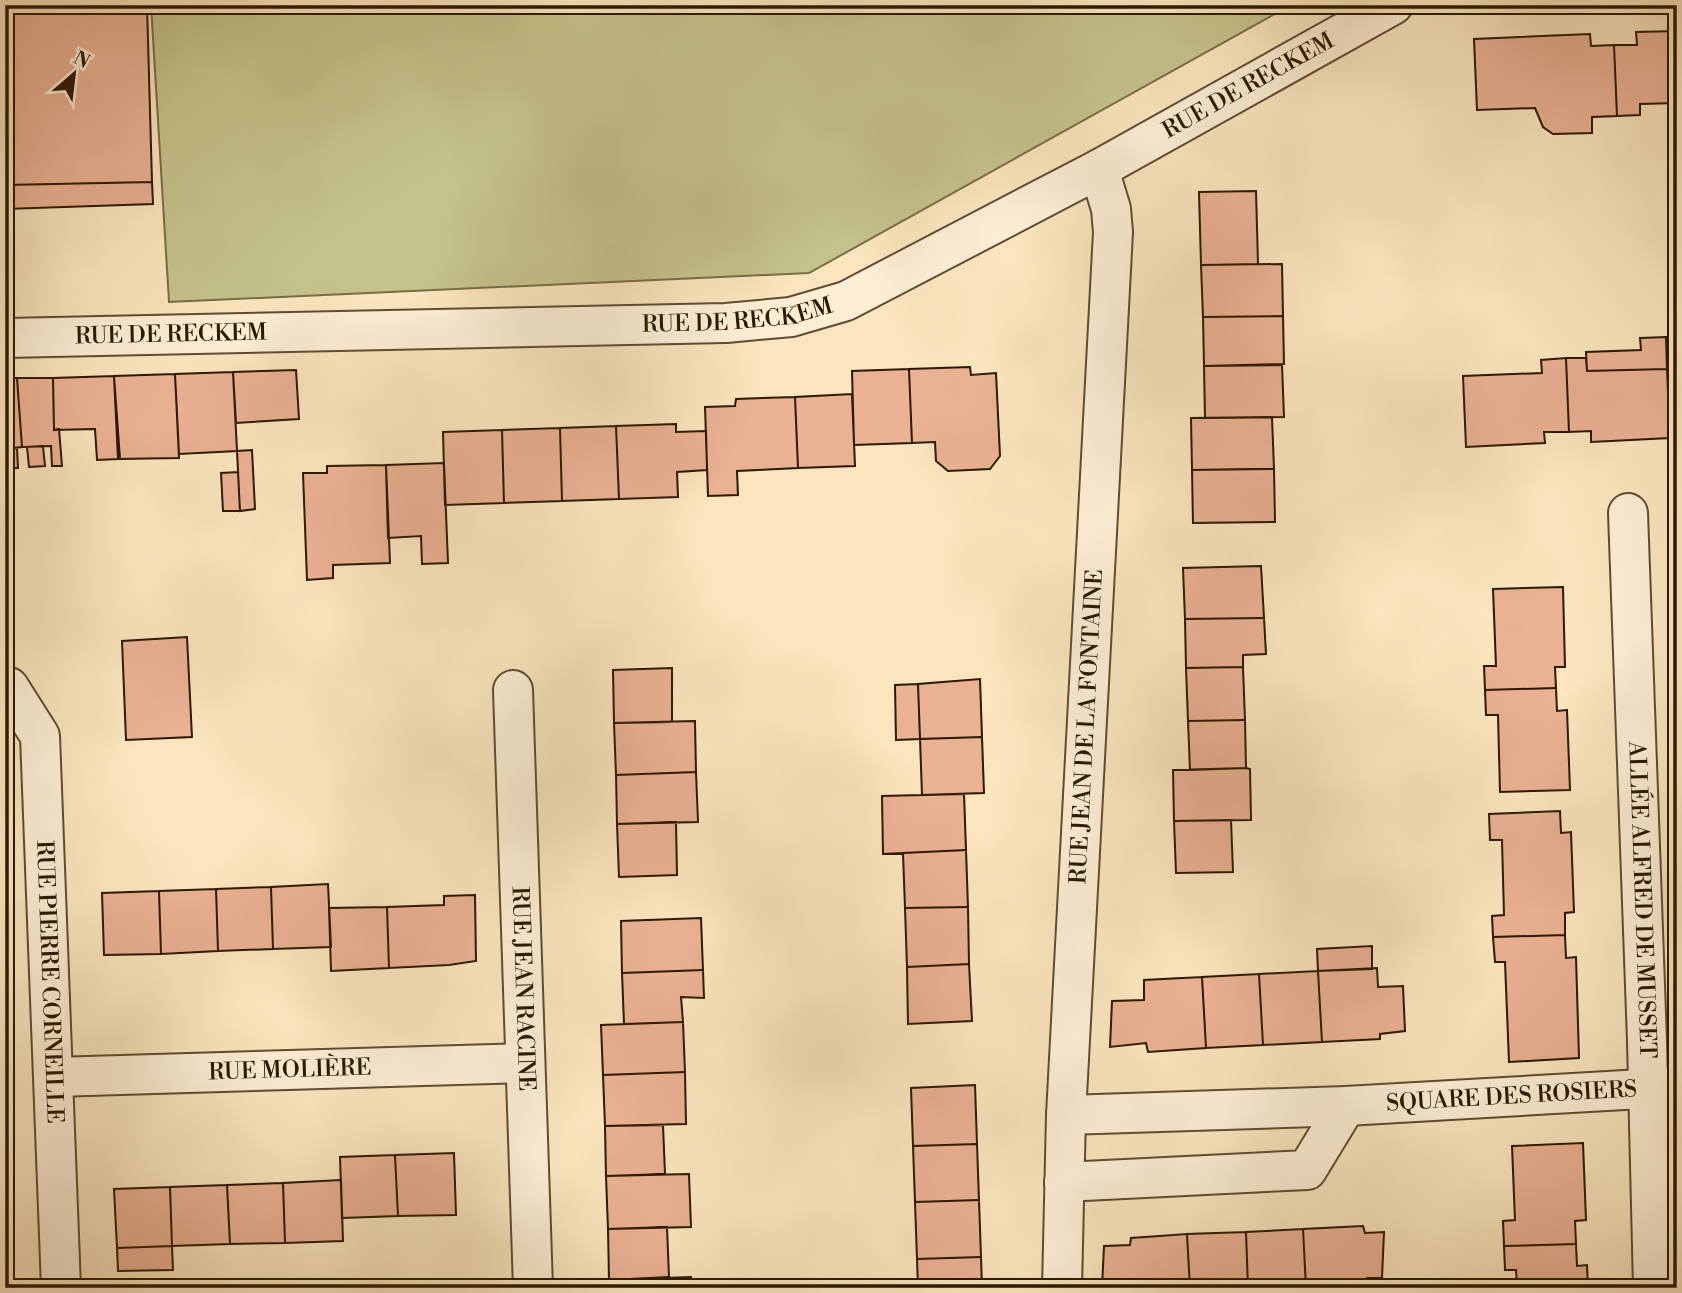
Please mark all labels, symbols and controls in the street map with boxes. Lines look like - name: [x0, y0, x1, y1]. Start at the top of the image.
- street label: RUE DE RECKEM: [1158, 26, 1340, 145]
- north arrow: [38, 38, 108, 108]
- text: N: [69, 46, 94, 74]
- street label: RUE DE RECKEM: [641, 291, 837, 339]
- street label: RUE DE RECKEM: [75, 319, 268, 351]
- street label: RUE JEAN DE LA FONTAINE: [1064, 568, 1109, 885]
- street label: ALLÉE ALFRED DE MUSSET: [1622, 740, 1661, 1059]
- street label: RUE PIERRE CORNEILLE: [30, 840, 69, 1124]
- street label: RUE JEAN RACINE: [506, 886, 540, 1092]
- street label: RUE MOLIÈRE: [208, 1053, 372, 1086]
- street label: SQUARE DES ROSIERS: [1385, 1075, 1638, 1118]

